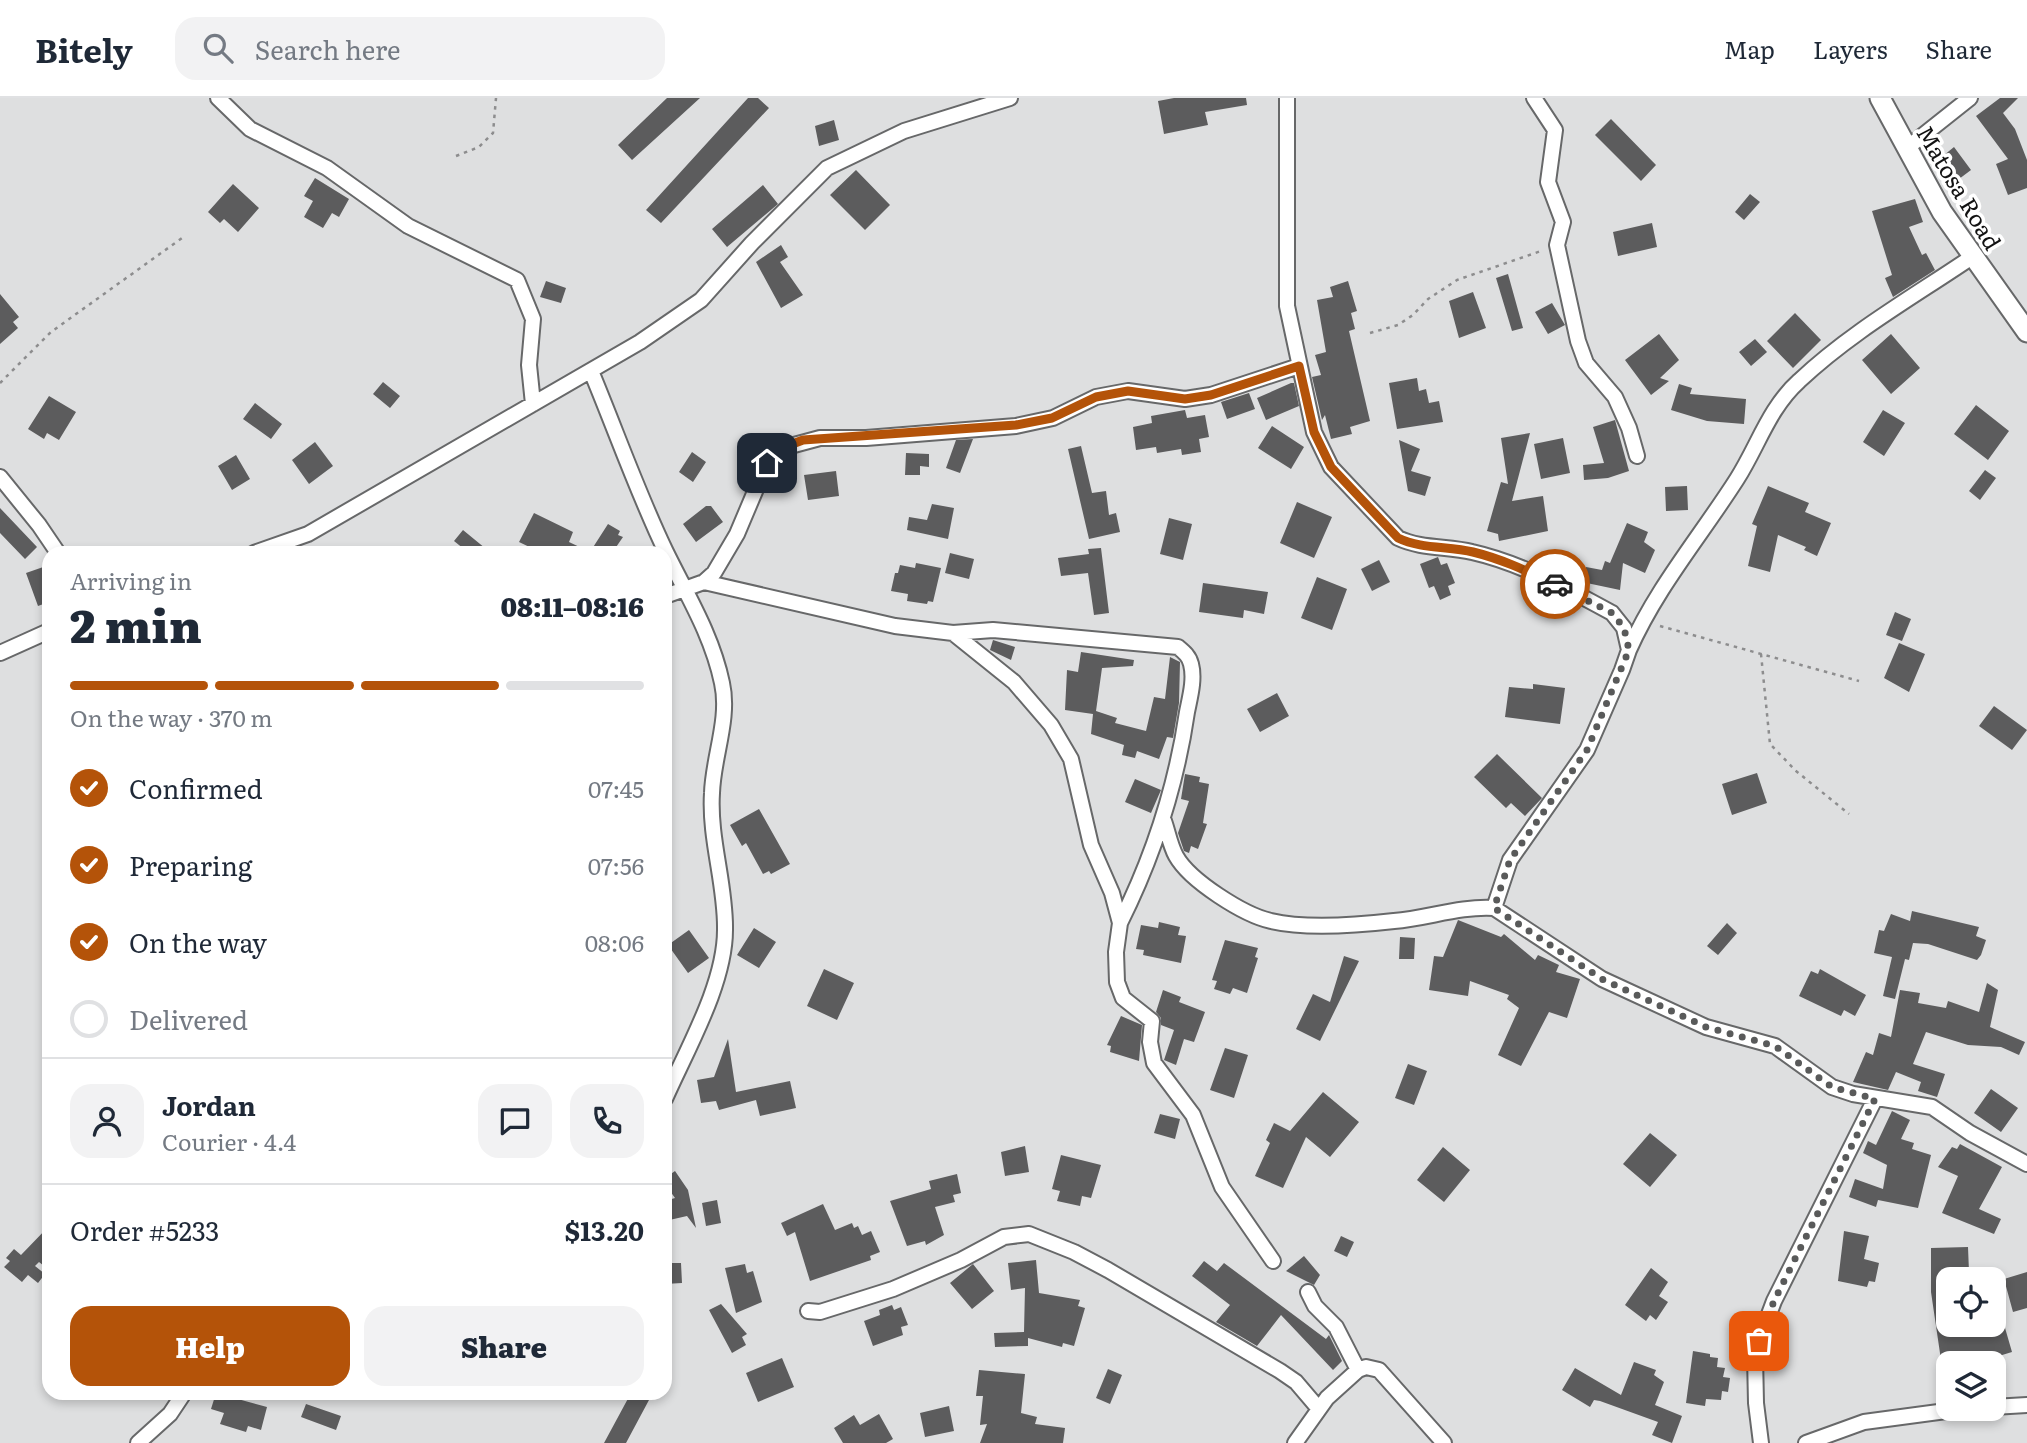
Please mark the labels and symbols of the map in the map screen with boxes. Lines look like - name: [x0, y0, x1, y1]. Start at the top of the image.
- street label: Matosa Road: [1909, 118, 2011, 256]
- pin: [737, 433, 797, 493]
- courier: [1520, 549, 1590, 619]
- pin: [1729, 1311, 1789, 1371]

